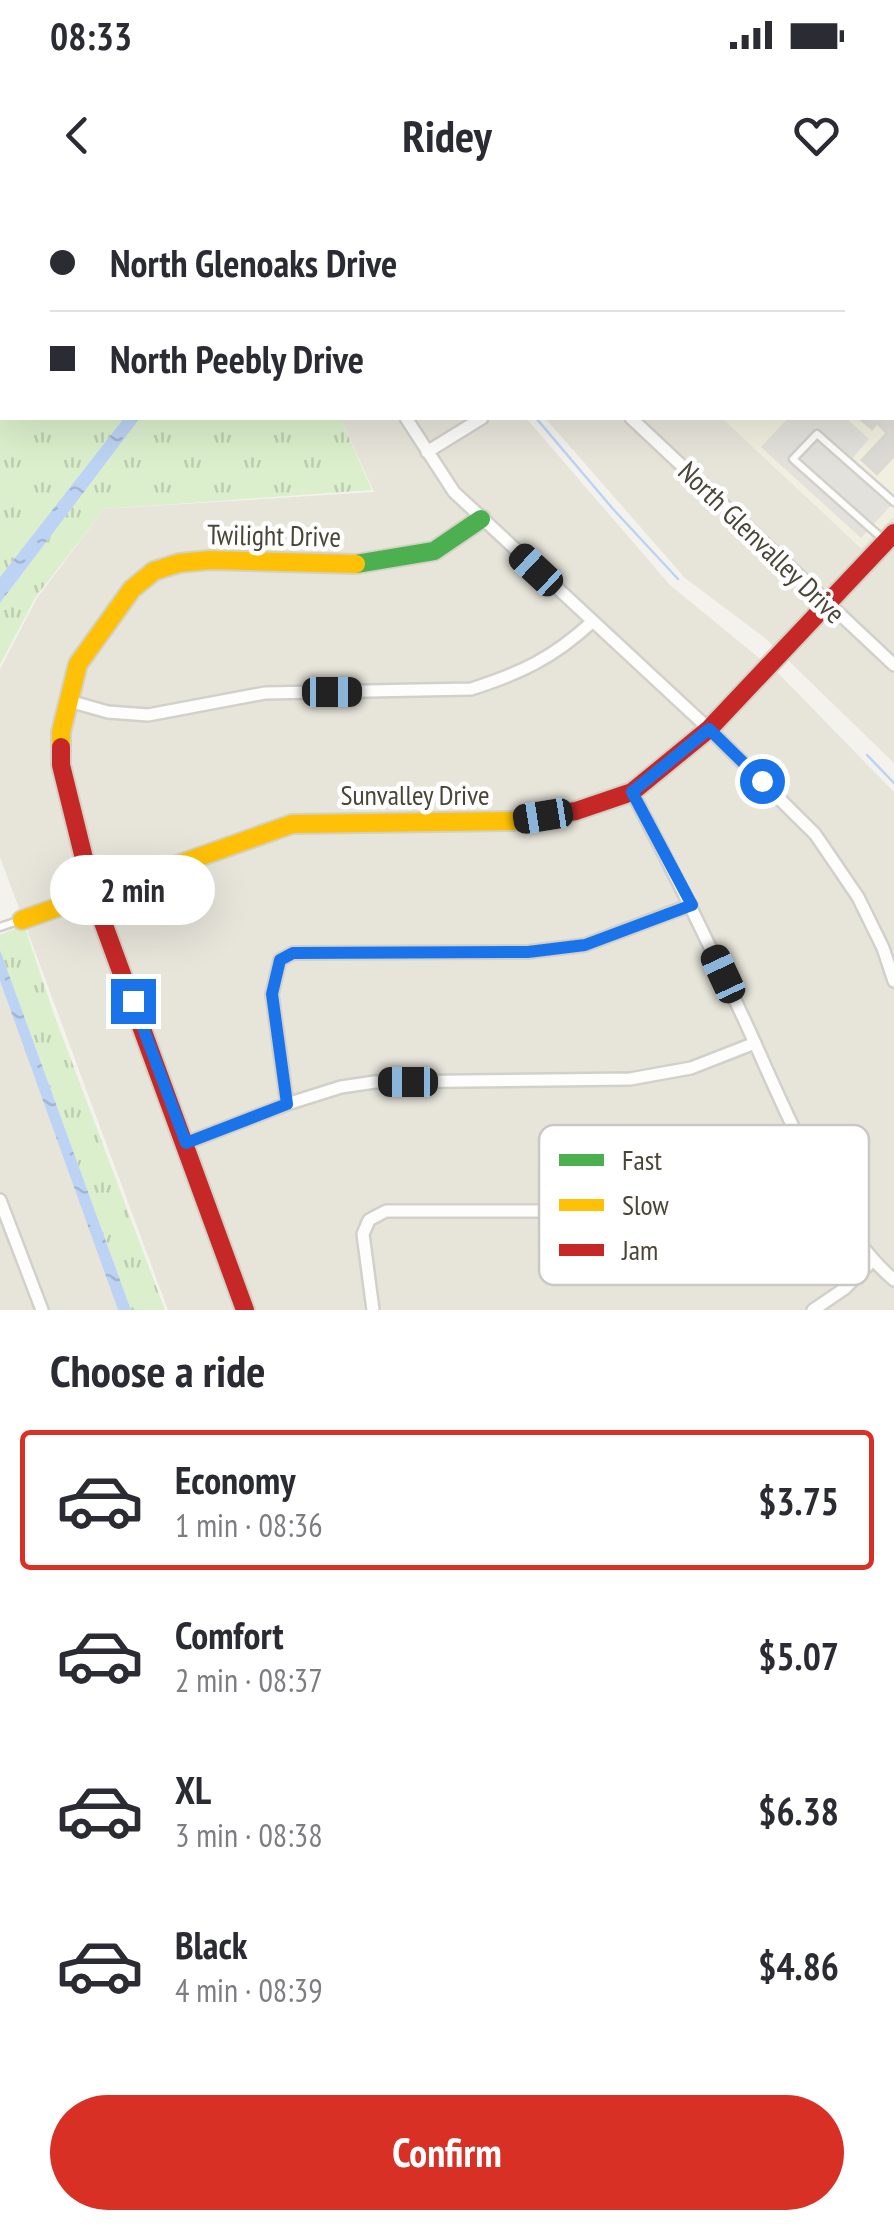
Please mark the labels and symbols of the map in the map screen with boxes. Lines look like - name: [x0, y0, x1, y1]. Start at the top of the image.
- street label: North Glenvalley Drive: [671, 453, 853, 631]
- street label: Twilight Drive: [207, 515, 341, 555]
- car: [504, 539, 568, 601]
- car: [302, 677, 362, 707]
- route start: [740, 759, 785, 804]
- street label: Sunvalley Drive: [340, 776, 490, 813]
- car: [511, 796, 575, 836]
- callout: 2 min: [51, 856, 216, 926]
- car: [697, 940, 749, 1008]
- route end: [111, 979, 156, 1024]
- car: [378, 1067, 438, 1097]
- legend: [539, 1125, 869, 1285]
- text: Fast: [622, 1141, 662, 1178]
- text: Slow: [622, 1186, 669, 1223]
- text: Jam: [621, 1231, 658, 1268]

